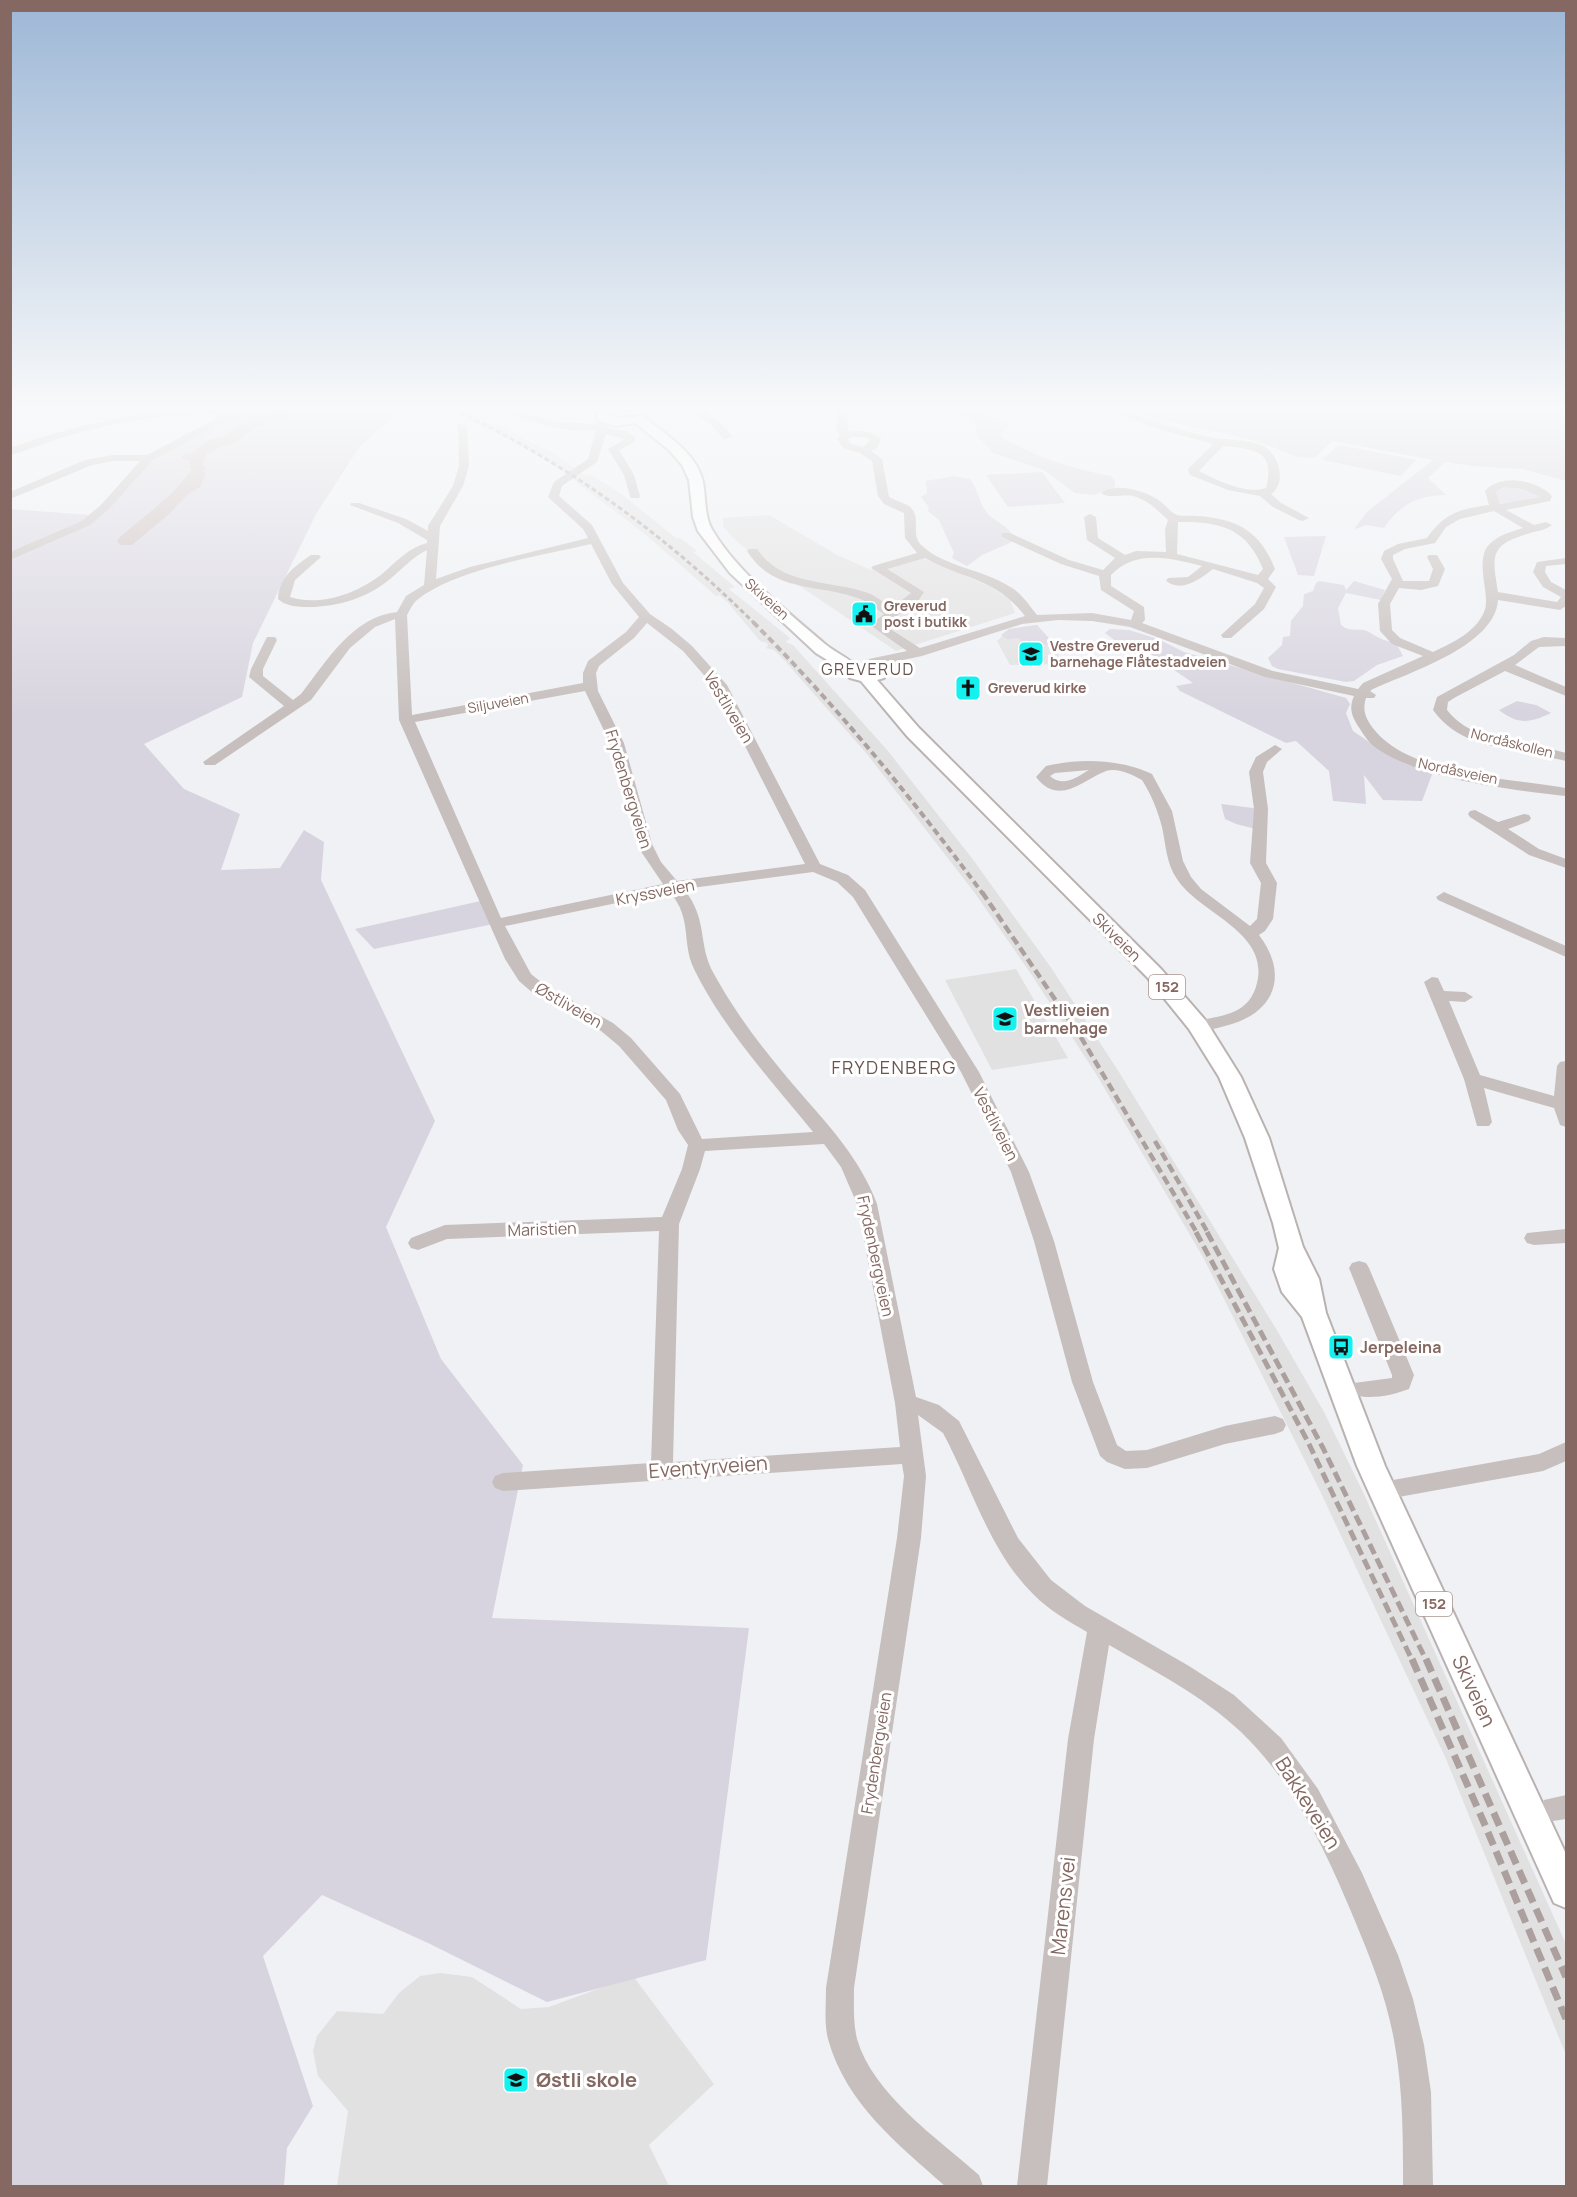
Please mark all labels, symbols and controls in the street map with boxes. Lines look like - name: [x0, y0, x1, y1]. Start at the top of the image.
- street label: Skiveien: [741, 574, 794, 624]
- place label: Greverud post i butikk: [884, 596, 967, 631]
- public building icon: Greverud post i butikk: [849, 599, 879, 629]
- place label: Vestre Greverud barnehage Flåtestadveien: [1050, 636, 1227, 671]
- school or university icon: Vestre Greverud barnehage Flåtestadveien: [1016, 639, 1046, 669]
- district label: GREVERUD: [821, 658, 915, 680]
- street label: Vestliveien: [699, 667, 759, 747]
- church icon: Greverud kirke: [953, 673, 983, 703]
- place label: Greverud kirke: [988, 678, 1086, 697]
- street label: Siljuveien: [466, 688, 530, 717]
- street label: Nordåskollen: [1469, 723, 1555, 762]
- street label: Frydenbergveien: [600, 727, 658, 851]
- street label: Nordåsveien: [1417, 753, 1499, 788]
- street label: Kryssveien: [614, 874, 696, 910]
- street label: Skiveien: [1088, 908, 1146, 966]
- road number: 152: [1149, 975, 1185, 999]
- street label: Østliveien: [532, 977, 606, 1033]
- place label: Vestliveien barnehage: [1024, 999, 1110, 1039]
- school or university icon: Vestliveien barnehage: [990, 1004, 1020, 1034]
- district label: FRYDENBERG: [831, 1055, 957, 1079]
- street label: Vestliveien: [968, 1083, 1024, 1165]
- street label: Frydenbergveien: [852, 1193, 900, 1319]
- street label: Maristien: [507, 1217, 577, 1241]
- bus stop icon: Jerpeleina: [1326, 1332, 1356, 1362]
- place label: Jerpeleina: [1360, 1336, 1441, 1358]
- street label: Eventyrveien: [648, 1449, 768, 1484]
- road number: 152: [1416, 1592, 1452, 1616]
- street label: Skiveien: [1446, 1651, 1503, 1731]
- street label: Frydenbergveien: [855, 1690, 897, 1816]
- street label: Bakkeveien: [1269, 1752, 1347, 1854]
- street label: Marens vei: [1044, 1855, 1081, 1957]
- school or university icon: Østli skole: [501, 2065, 531, 2095]
- place label: Østli skole: [536, 2066, 637, 2093]

